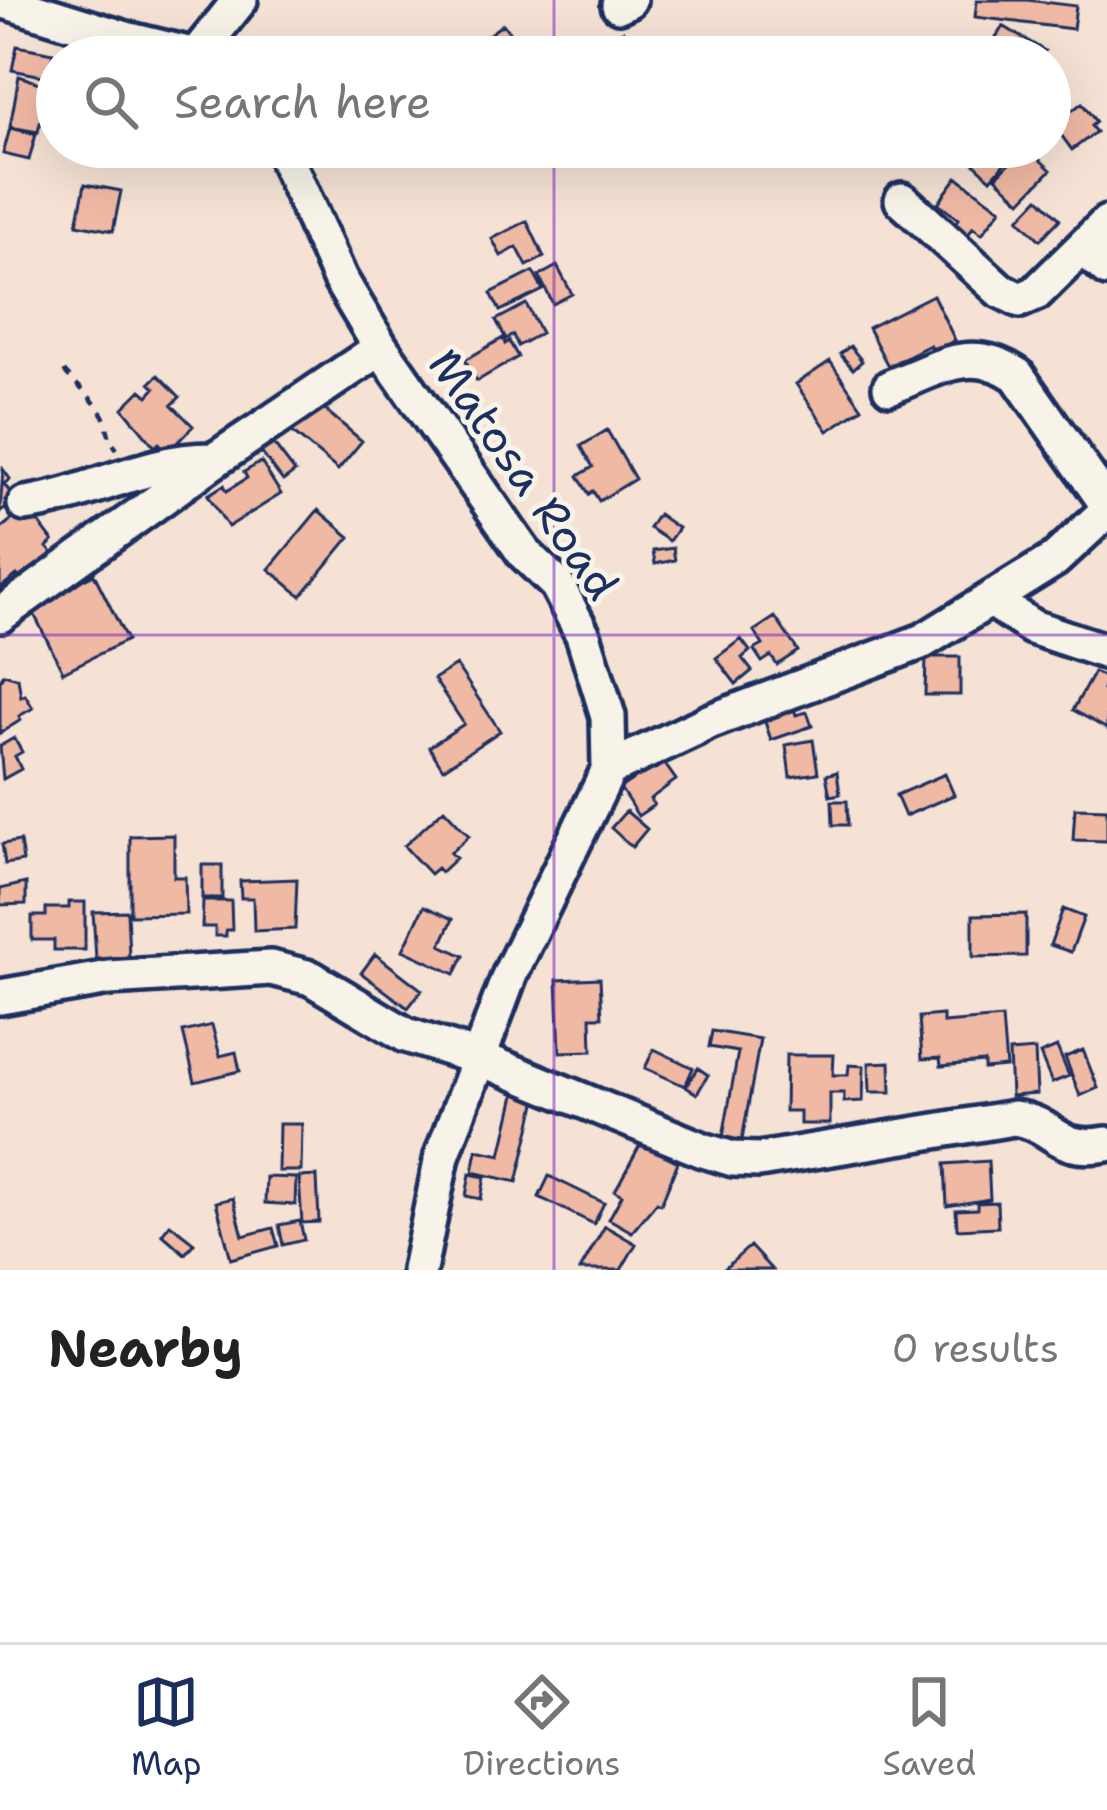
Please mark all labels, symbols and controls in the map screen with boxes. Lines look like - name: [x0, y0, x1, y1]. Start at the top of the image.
- search box: [36, 36, 1071, 168]
- icon: search: [78, 69, 144, 135]
- text: Search here: [174, 72, 431, 132]
- street label: Matosa Road: [415, 337, 633, 611]
- text: Nearby: [48, 1314, 243, 1382]
- text: 0 results: [892, 1322, 1059, 1374]
- tab: Map: [131, 1669, 202, 1786]
- tab: Directions: [463, 1669, 621, 1786]
- tab: Saved: [882, 1669, 976, 1786]

